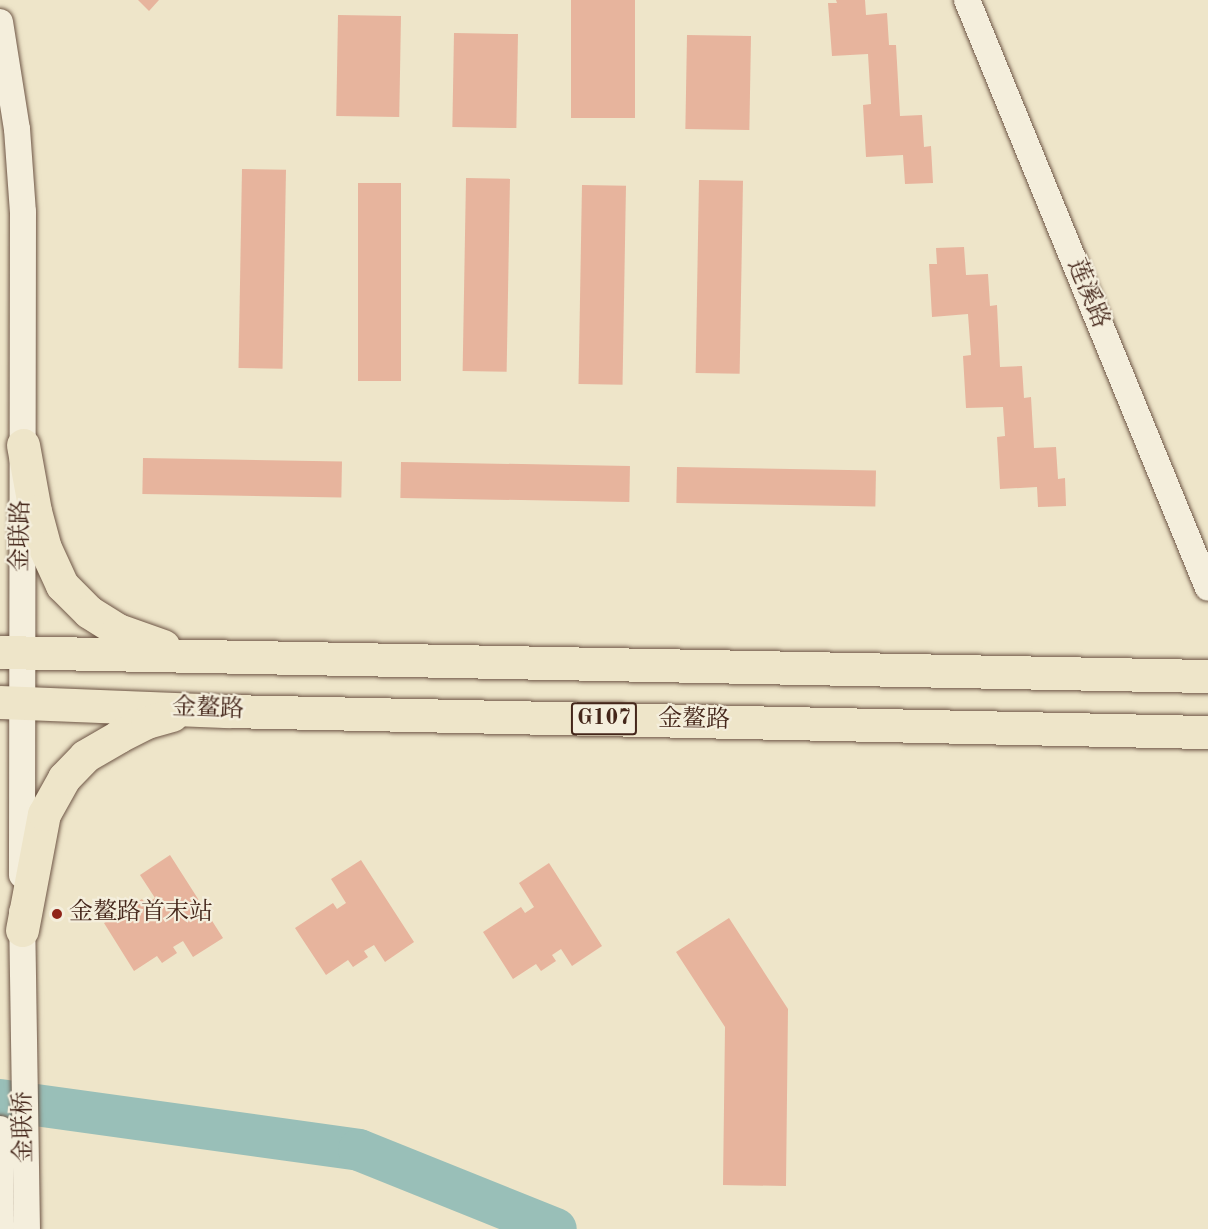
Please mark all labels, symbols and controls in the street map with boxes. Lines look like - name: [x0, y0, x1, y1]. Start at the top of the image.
- street label: 莲溪路: [1060, 255, 1114, 333]
- street label: 金联路: [7, 500, 37, 572]
- street label: 金鳌路: [172, 694, 244, 726]
- road number: G107: [570, 700, 638, 738]
- street label: 金鳌路: [658, 706, 730, 736]
- place label: 金鳌路首末站: [69, 900, 213, 928]
- marker: 金鳌路首末站: [50, 907, 64, 921]
- street label: 金联桥: [10, 1091, 40, 1163]

